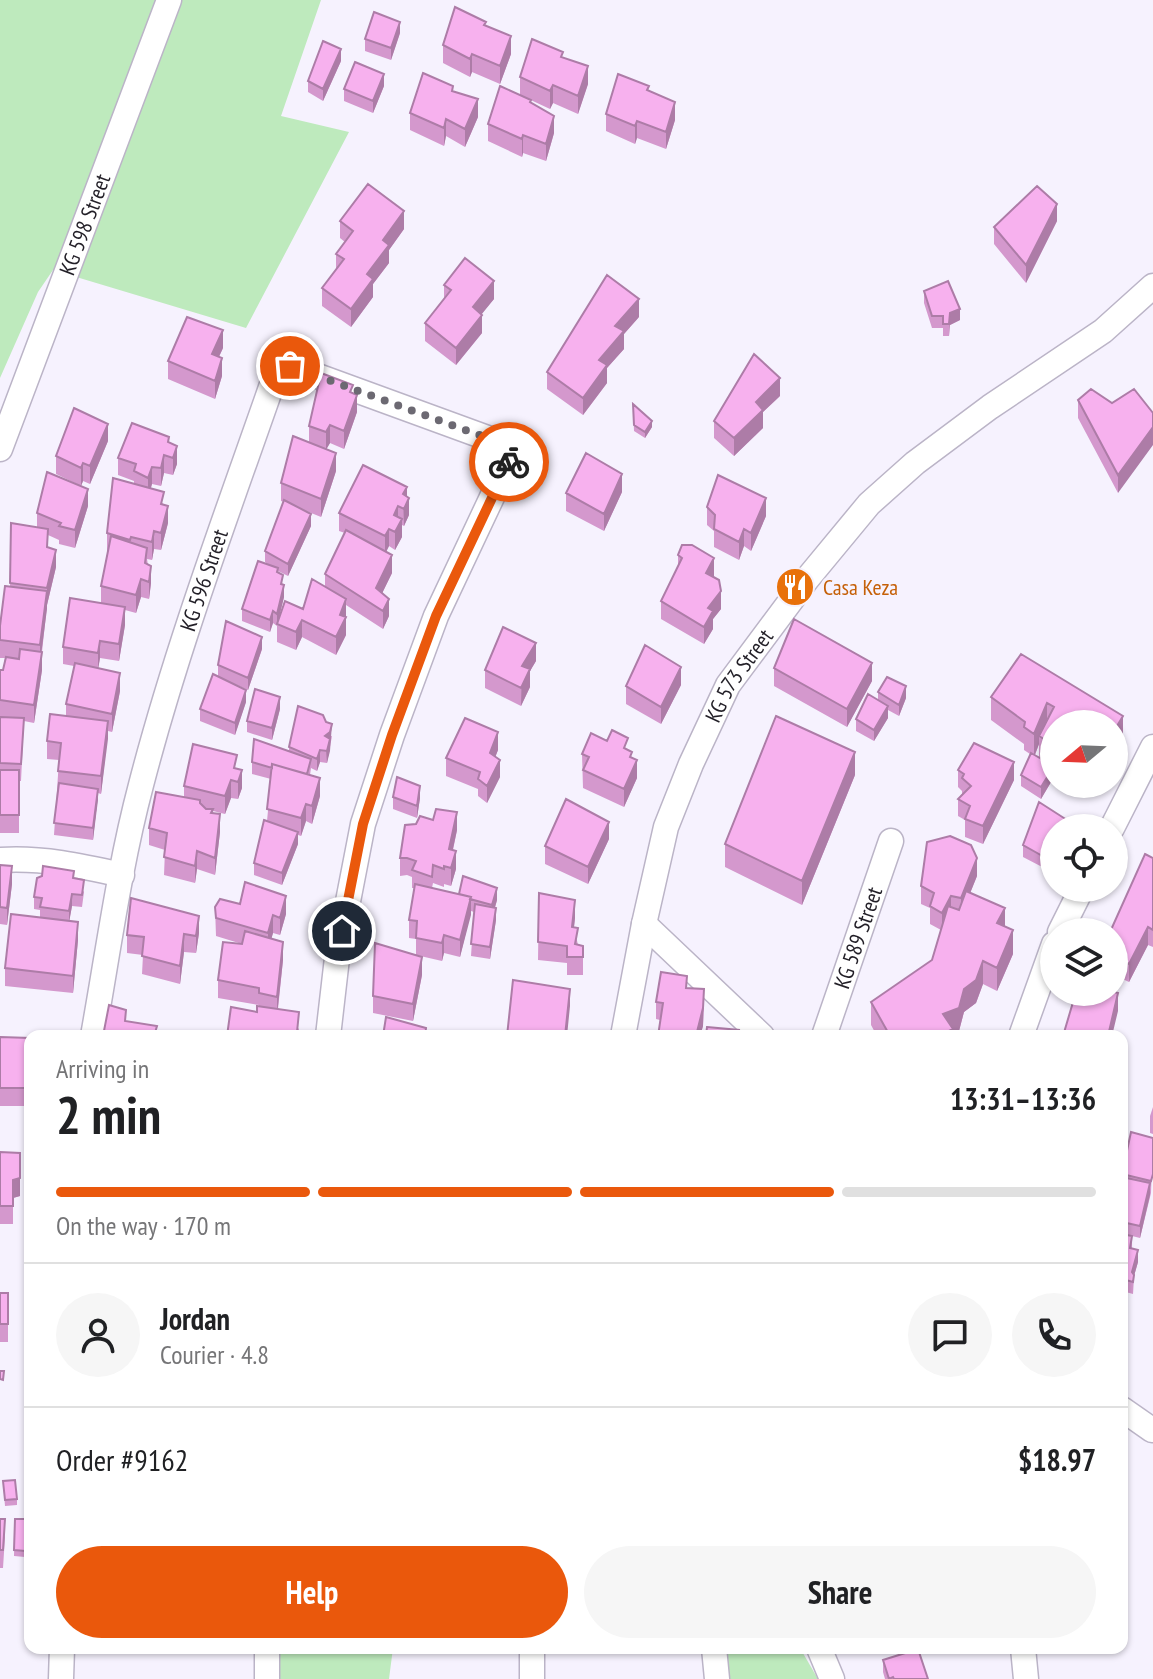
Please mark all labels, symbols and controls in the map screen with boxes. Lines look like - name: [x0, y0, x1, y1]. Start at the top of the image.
- street label: KG 598 Street: [53, 170, 116, 279]
- pin: [256, 332, 324, 400]
- icon: bag: [268, 344, 312, 388]
- courier: [469, 422, 549, 502]
- icon: bike: [487, 440, 531, 484]
- street label: KG 596 Street: [173, 525, 234, 635]
- restaurant icon: Casa Keza: [774, 566, 816, 608]
- place label: Casa Keza: [823, 573, 898, 601]
- street label: KG 573 Street: [699, 623, 779, 727]
- north arrow: [1040, 710, 1128, 798]
- map controls: [1040, 710, 1128, 1006]
- button: locate: [1040, 814, 1128, 902]
- street label: KG 589 Street: [827, 883, 888, 992]
- pin: [308, 897, 376, 965]
- icon: home: [320, 909, 364, 953]
- button: layers: [1040, 918, 1128, 1006]
- text: Arriving in: [56, 1052, 149, 1085]
- text: 13:31–13:36: [950, 1079, 1096, 1118]
- text: 2 min: [56, 1081, 161, 1148]
- text: On the way · 170 m: [56, 1209, 231, 1242]
- button: person: [56, 1293, 140, 1377]
- button: chat: [908, 1293, 992, 1377]
- button: phone: [1012, 1293, 1096, 1377]
- text: Jordan: [160, 1299, 230, 1338]
- text: Courier · 4.8: [160, 1338, 269, 1371]
- text: Order #9162: [56, 1440, 188, 1479]
- text: $18.97: [1018, 1440, 1096, 1479]
- button: Help: [56, 1546, 568, 1638]
- button: Share: [584, 1546, 1096, 1638]

